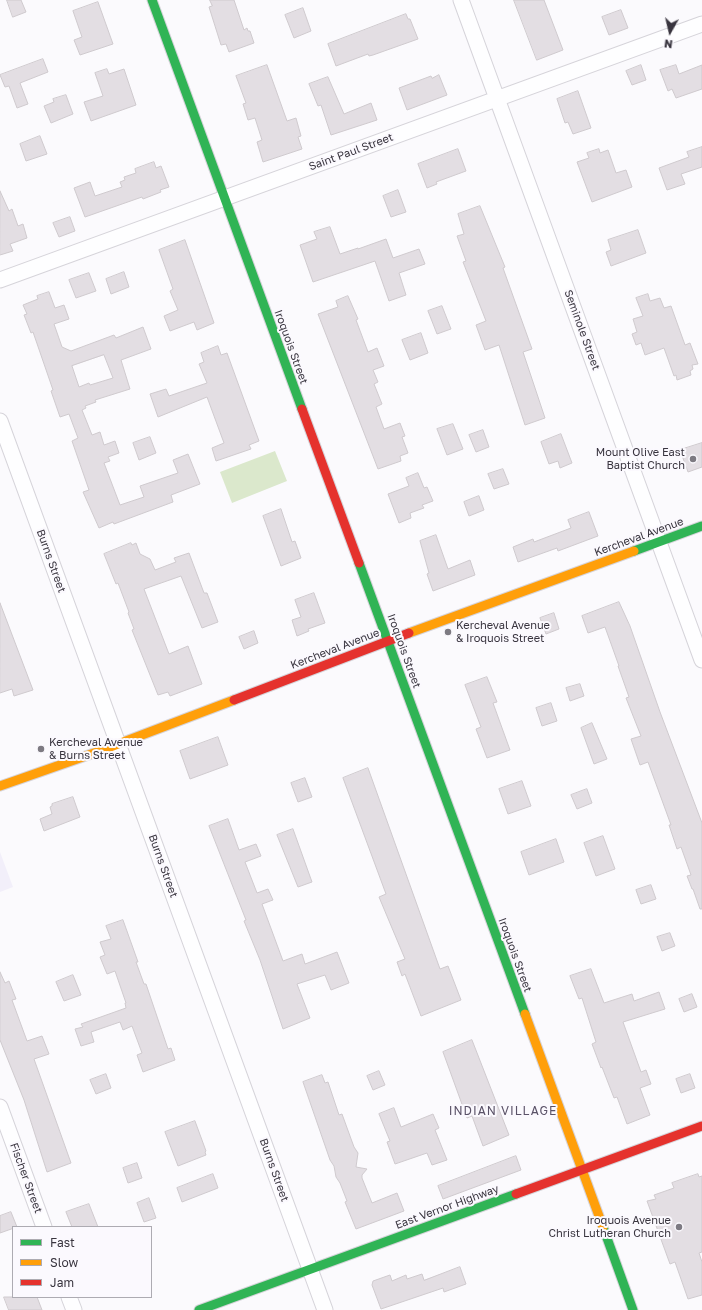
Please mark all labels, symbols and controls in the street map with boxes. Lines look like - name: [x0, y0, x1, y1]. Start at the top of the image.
- north arrow: [650, 12, 690, 52]
- text: N: [663, 37, 673, 51]
- street label: Saint Paul Street: [307, 131, 395, 173]
- street label: Seminole Street: [561, 288, 603, 372]
- street label: Iroquois Street: [271, 308, 311, 386]
- place label: Mount Olive East Baptist Church: [596, 446, 685, 472]
- marker: Mount Olive East Baptist Church: [688, 454, 698, 464]
- street label: Kercheval Avenue: [593, 515, 685, 559]
- street label: Burns Street: [33, 528, 69, 594]
- street label: Iroquois Street: [384, 612, 424, 690]
- place label: Kercheval Avenue & Iroquois Street: [456, 619, 550, 645]
- street label: Kercheval Avenue: [289, 626, 381, 672]
- marker: Kercheval Avenue & Iroquois Street: [443, 627, 453, 637]
- place label: Kercheval Avenue & Burns Street: [49, 736, 143, 762]
- marker: Kercheval Avenue & Burns Street: [36, 744, 46, 754]
- street label: Burns Street: [145, 833, 181, 899]
- street label: Iroquois Street: [495, 916, 535, 994]
- district label: INDIAN VILLAGE: [449, 1104, 557, 1118]
- street label: Burns Street: [256, 1137, 292, 1203]
- street label: Fischer Street: [7, 1141, 45, 1215]
- street label: East Vernor Highway: [393, 1182, 501, 1232]
- place label: Iroquois Avenue Christ Lutheran Church: [549, 1214, 671, 1240]
- marker: Iroquois Avenue Christ Lutheran Church: [674, 1222, 684, 1232]
- legend: [12, 1226, 152, 1298]
- text: Fast: [50, 1235, 75, 1250]
- text: Slow: [50, 1255, 78, 1270]
- text: Jam: [50, 1275, 74, 1290]

